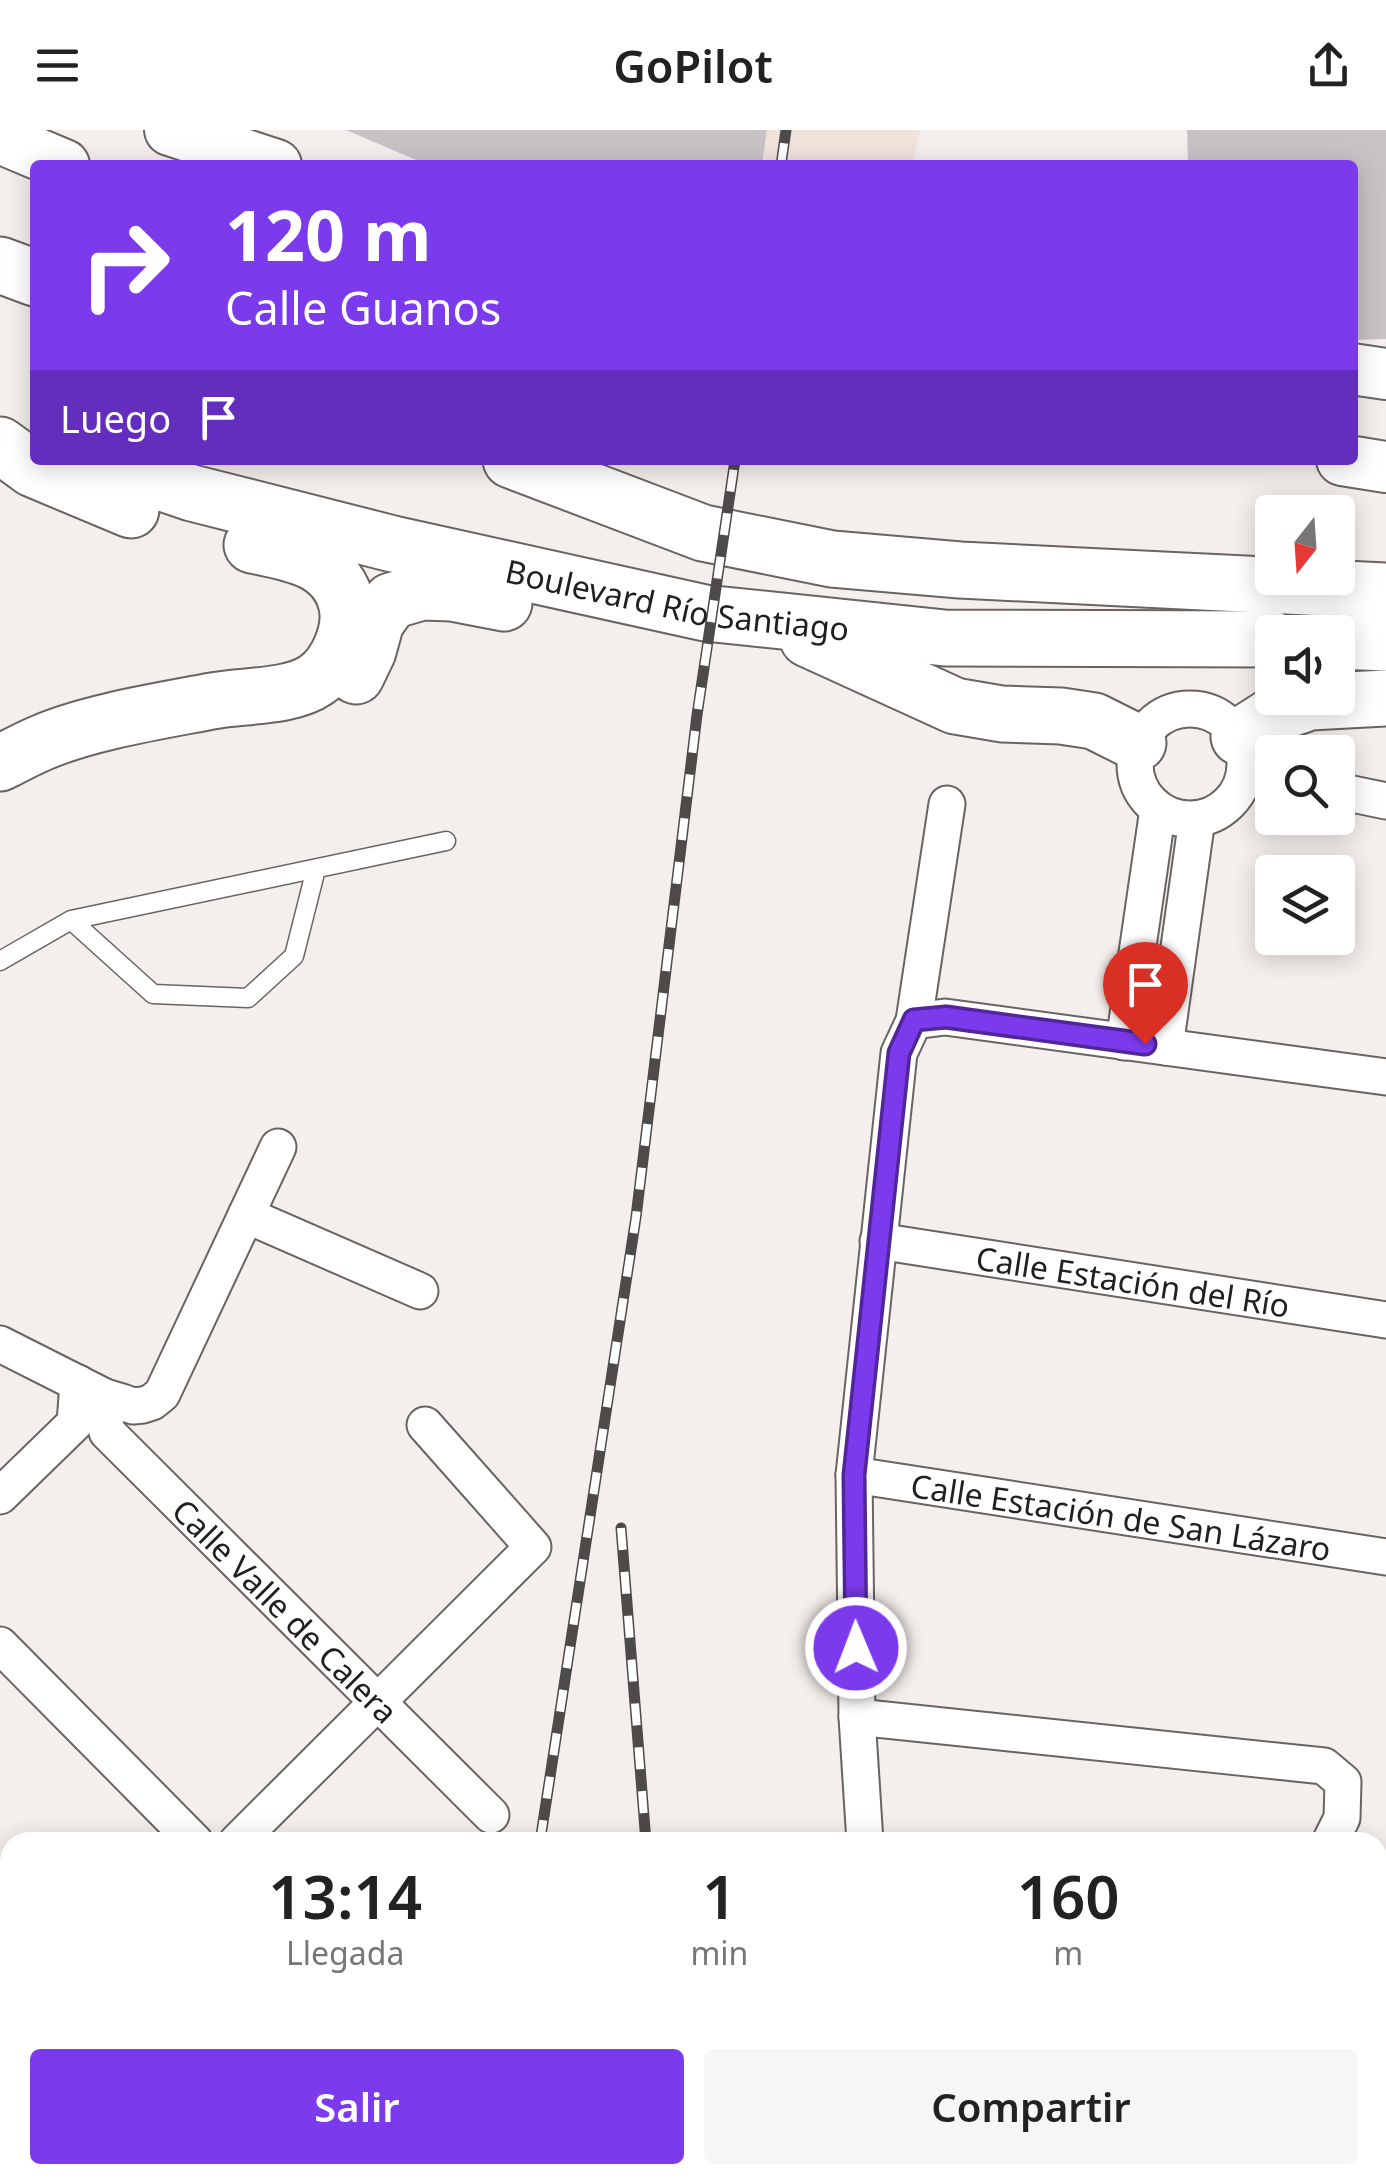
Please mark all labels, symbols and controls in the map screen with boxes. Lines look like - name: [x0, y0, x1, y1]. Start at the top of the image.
- text: GoPilot: [613, 35, 773, 96]
- icon: menu: [30, 38, 85, 93]
- icon: share: [1301, 38, 1356, 93]
- text: 120 m: [225, 186, 432, 282]
- icon: right: [60, 200, 190, 330]
- text: Calle Guanos: [225, 277, 501, 338]
- icon: arrive: [191, 390, 246, 445]
- text: Luego: [60, 392, 171, 444]
- north arrow: [1255, 495, 1355, 595]
- map controls: [1255, 495, 1355, 955]
- street label: Boulevard Río Santiago: [502, 548, 851, 649]
- button: sound: [1255, 615, 1355, 715]
- button: search: [1255, 735, 1355, 835]
- button: layers: [1255, 855, 1355, 955]
- pin: [1103, 942, 1188, 1045]
- icon: arrive: [1118, 957, 1173, 1012]
- street label: Calle Estación del Río: [973, 1235, 1293, 1326]
- street label: Calle Estación de San Lázaro: [908, 1463, 1334, 1570]
- street label: Calle Valle de Calera: [164, 1489, 408, 1732]
- position arrow: [804, 1596, 908, 1700]
- text: 13:14: [268, 1855, 422, 1937]
- text: 1: [702, 1855, 737, 1937]
- text: 160: [1017, 1855, 1120, 1937]
- text: Llegada: [286, 1931, 404, 1974]
- text: min: [690, 1931, 748, 1974]
- text: m: [1053, 1931, 1083, 1974]
- button: Salir: [30, 2049, 684, 2164]
- button: Compartir: [704, 2049, 1358, 2164]

